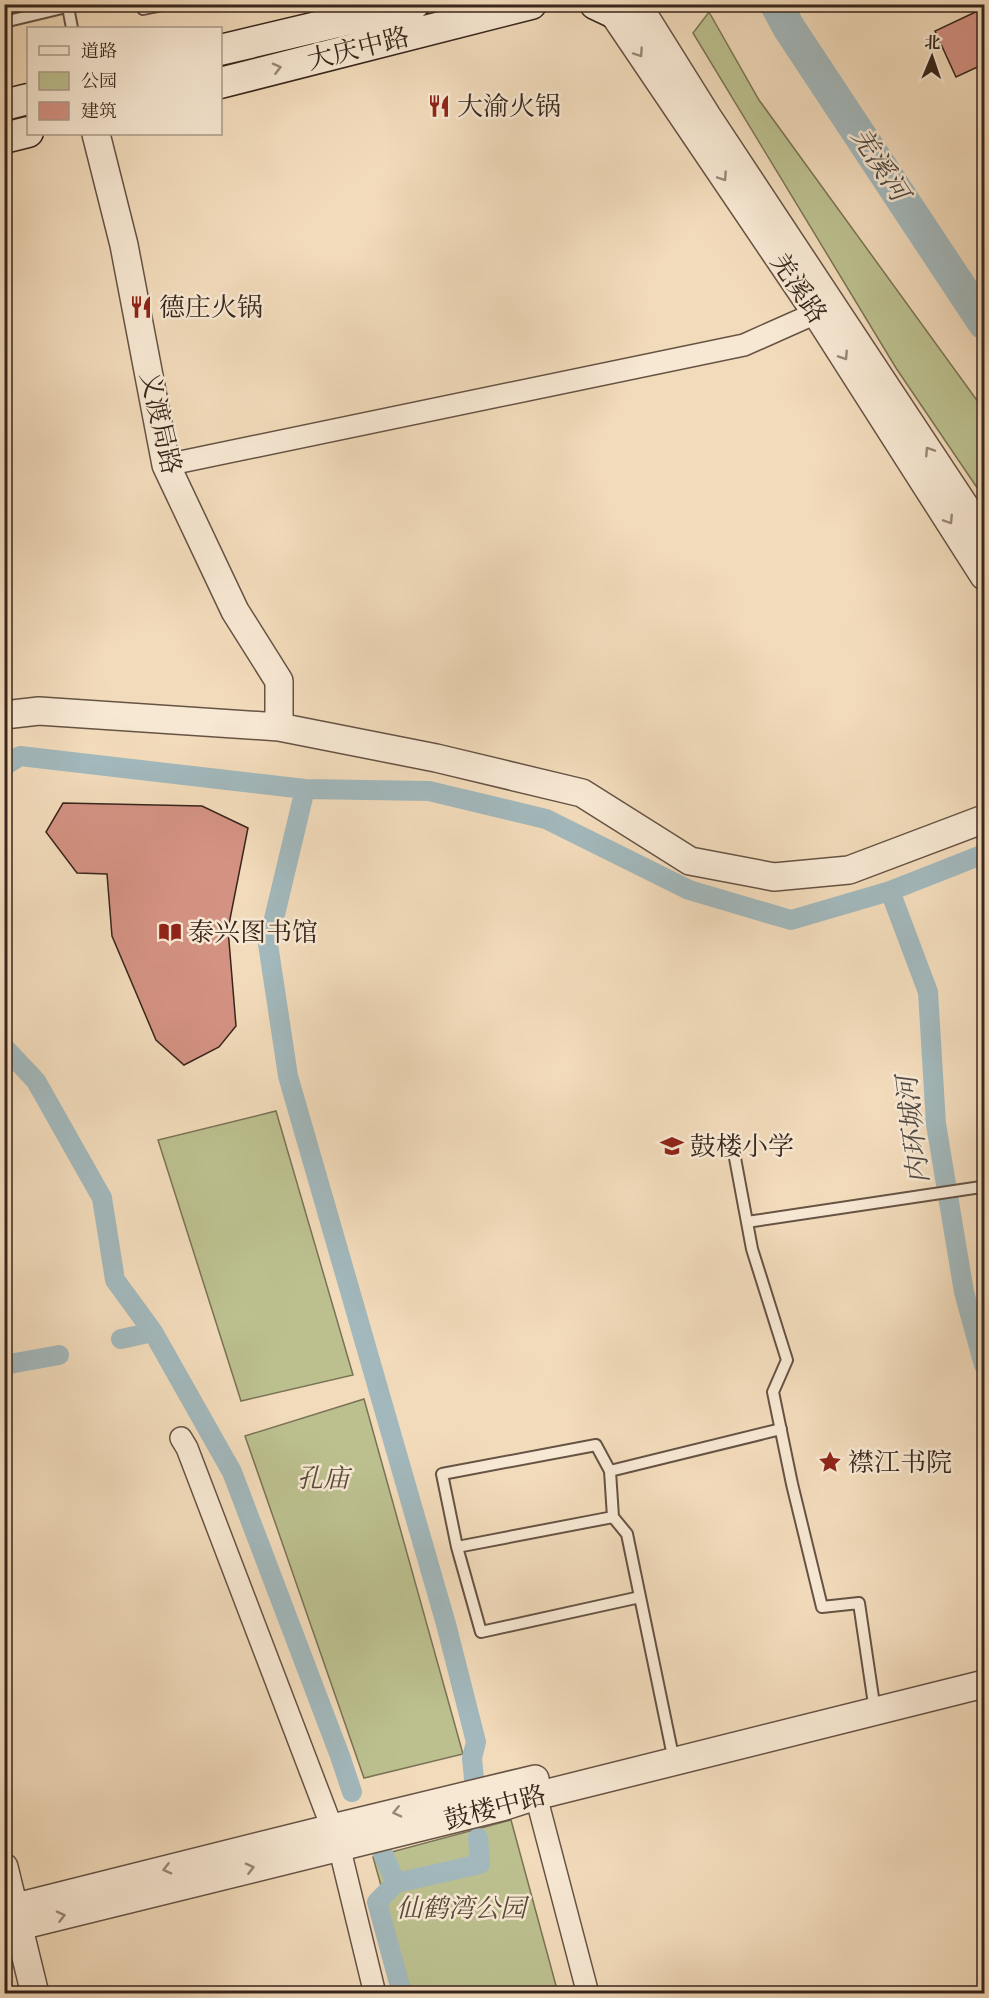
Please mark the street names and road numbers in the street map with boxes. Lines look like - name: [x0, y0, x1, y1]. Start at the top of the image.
- street label: 大庆中路: [304, 20, 414, 81]
- street label: 羌溪路: [760, 247, 834, 332]
- street label: 义渡局路: [129, 369, 188, 478]
- street label: 鼓楼中路: [441, 1778, 551, 1841]

